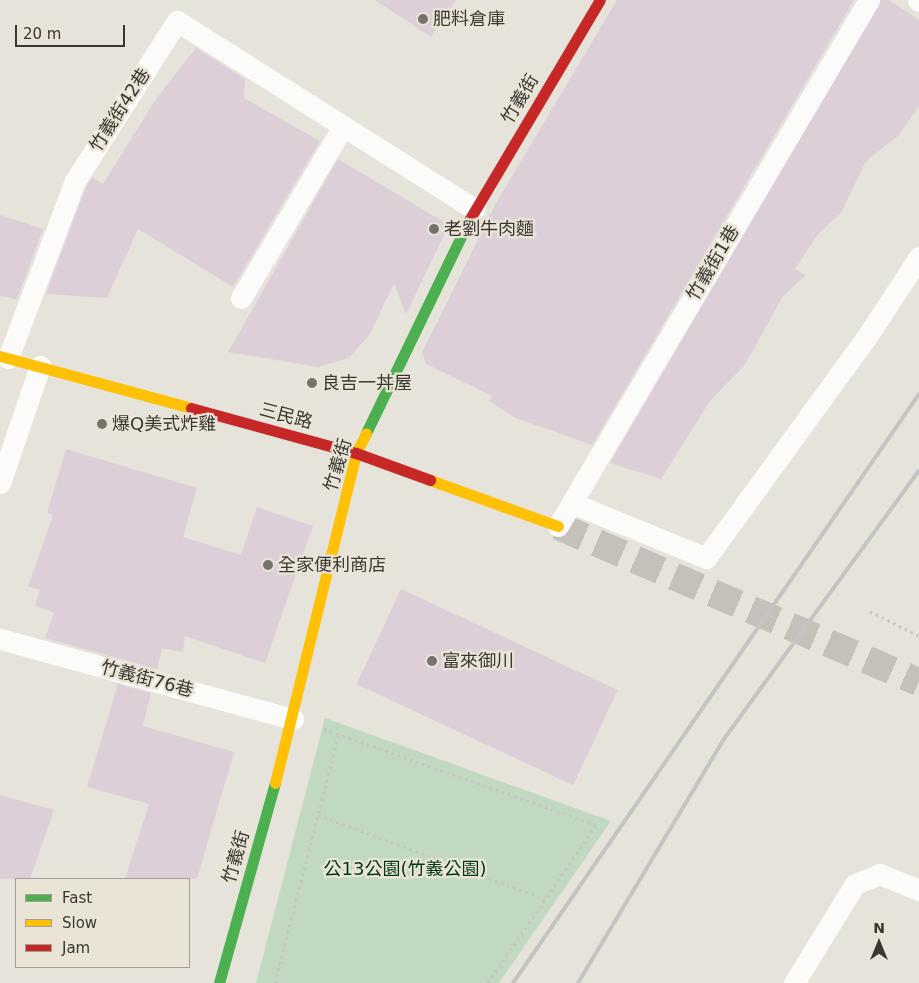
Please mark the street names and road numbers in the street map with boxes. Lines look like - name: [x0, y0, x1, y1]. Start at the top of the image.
- street label: 竹義街42巷: [85, 64, 155, 156]
- street label: 竹義街: [497, 70, 543, 128]
- street label: 竹義街1巷: [682, 222, 744, 304]
- street label: 三民路: [257, 399, 315, 433]
- street label: 竹義街: [320, 436, 356, 494]
- street label: 竹義街76巷: [98, 656, 196, 702]
- street label: 竹義街: [218, 828, 254, 886]

